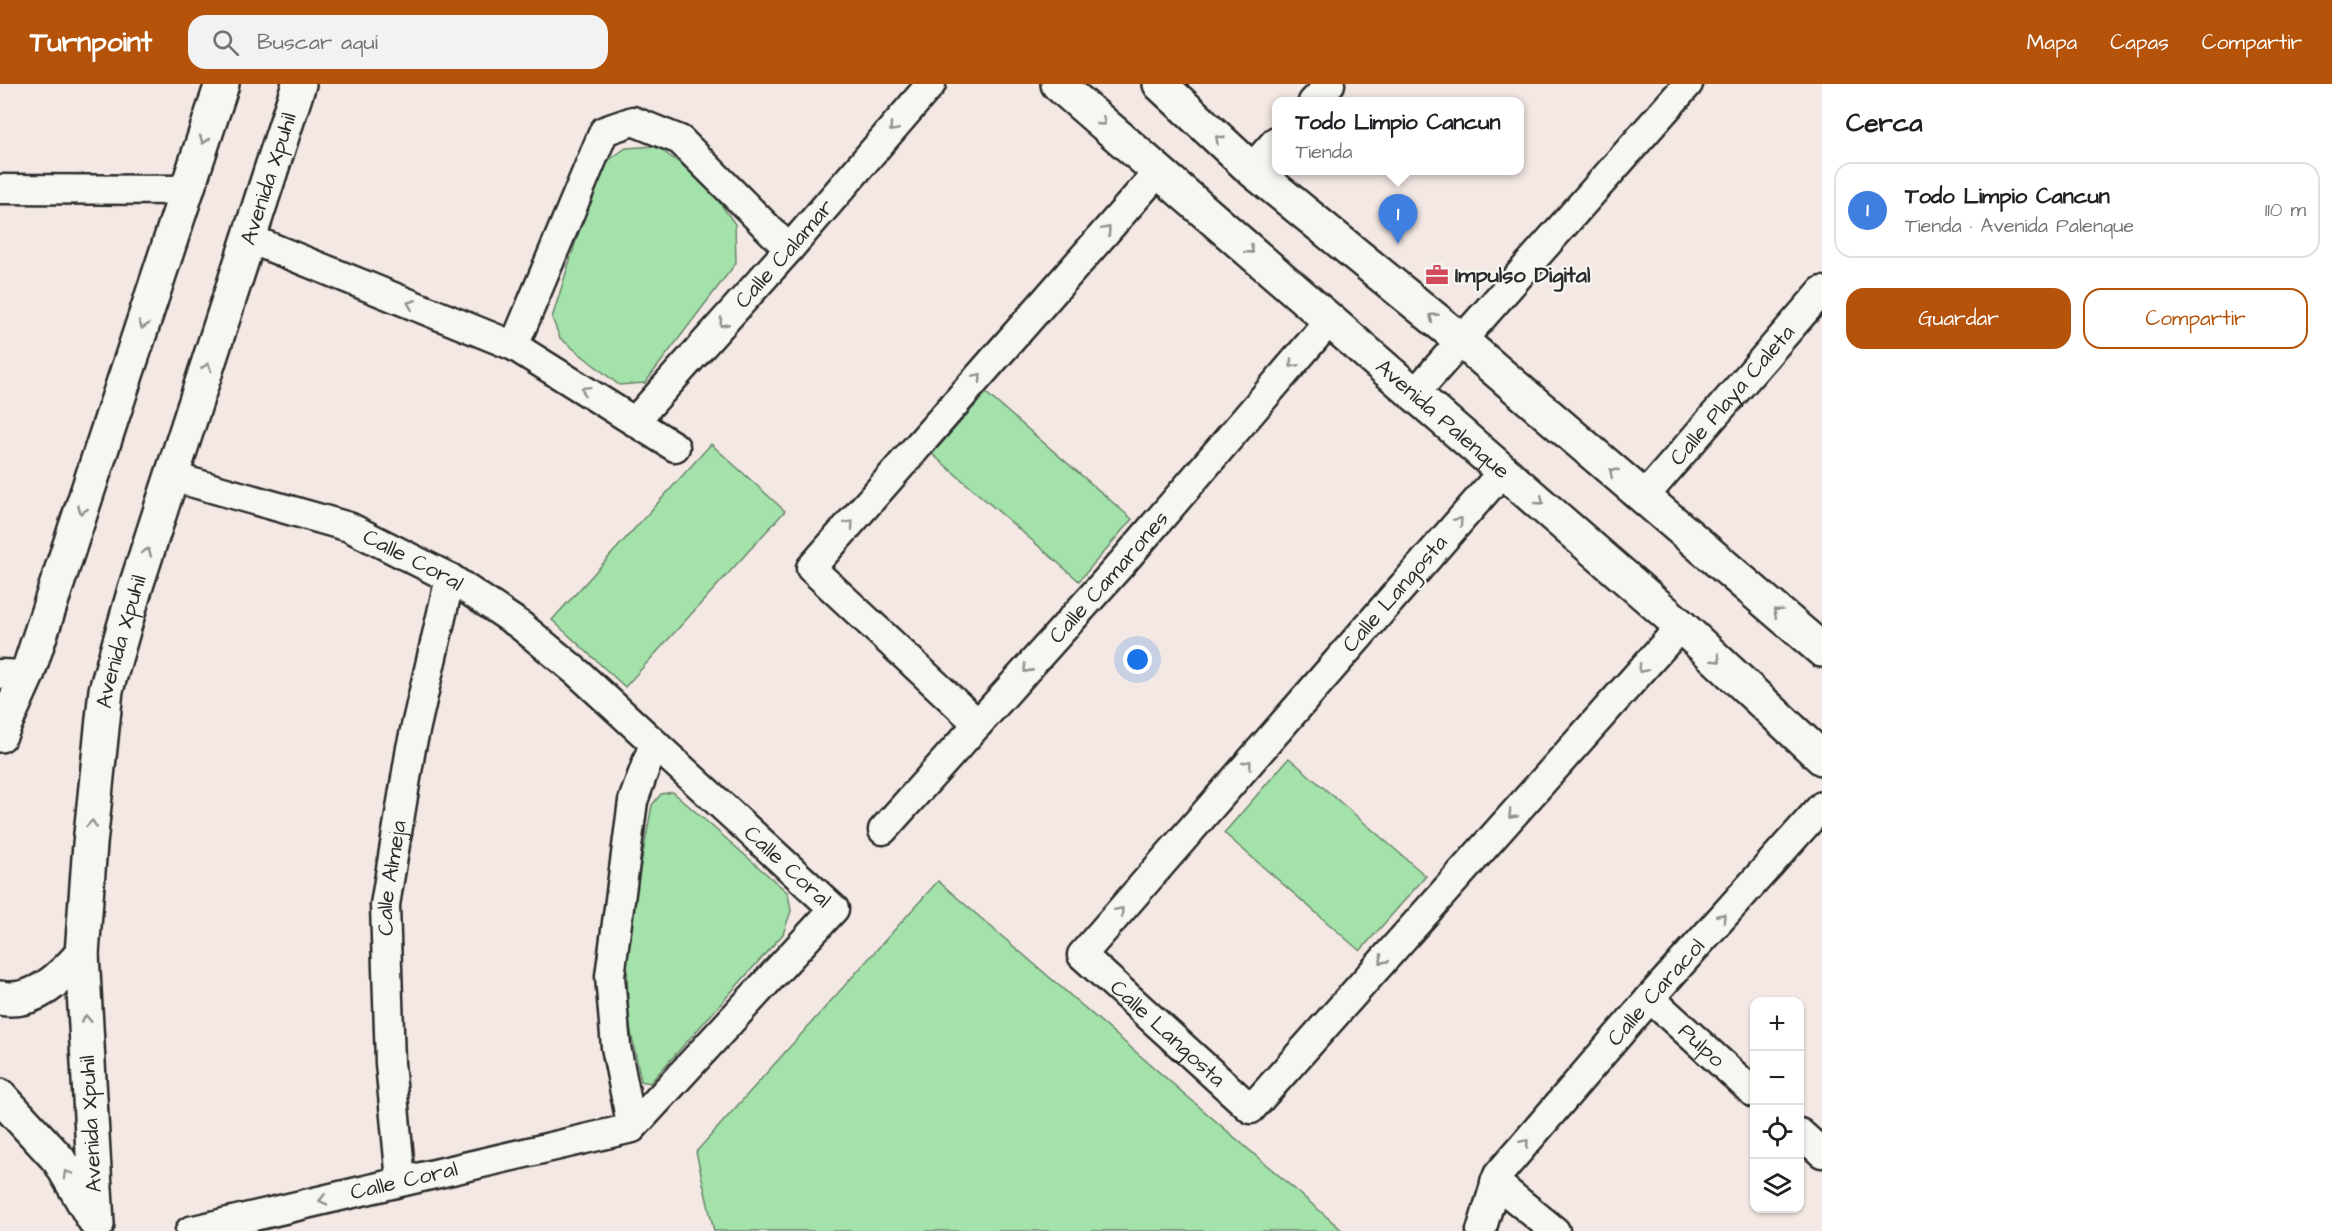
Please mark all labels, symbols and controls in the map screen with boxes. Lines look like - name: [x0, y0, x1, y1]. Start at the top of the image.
- search box: [188, 15, 608, 69]
- text: Turnpoint: [30, 23, 152, 62]
- icon: search: [209, 26, 242, 59]
- text: Buscar aquí: [257, 27, 378, 58]
- text: Mapa: [2027, 28, 2077, 57]
- text: Capas: [2110, 28, 2169, 57]
- text: Compartir: [2202, 28, 2302, 57]
- popup: [1272, 97, 1524, 175]
- text: Cerca: [1846, 105, 1923, 141]
- text: Todo Limpio Cancun: [1296, 107, 1500, 138]
- street label: Avenida Xpuhil: [232, 109, 304, 249]
- one-way arrow: [1095, 115, 1106, 126]
- one-way arrow: [889, 121, 900, 132]
- one-way arrow: [199, 134, 211, 145]
- one-way arrow: [1215, 135, 1226, 146]
- text: Tienda: [1296, 138, 1352, 166]
- text: Todo Limpio Cancun: [1905, 181, 2110, 212]
- street label: Calle Calamar: [727, 192, 841, 315]
- pin: 1: [1378, 194, 1418, 244]
- text: 1: [1866, 196, 1869, 224]
- text: 110 m: [2265, 196, 2306, 224]
- text: Tienda · Avenida Palenque: [1905, 212, 2134, 240]
- one-way arrow: [1100, 226, 1111, 237]
- one-way arrow: [1243, 243, 1254, 254]
- place label: Impulso Digital: [1455, 260, 1591, 292]
- office icon: Impulso Digital: [1424, 262, 1450, 288]
- button: Guardar: [1846, 288, 2071, 349]
- button: Compartir: [2083, 288, 2308, 349]
- one-way arrow: [406, 299, 417, 311]
- one-way arrow: [1429, 314, 1440, 325]
- one-way arrow: [719, 316, 730, 326]
- street label: Calle Playa Caleta: [1662, 318, 1802, 472]
- one-way arrow: [138, 319, 150, 330]
- street label: Avenida Palenque: [1369, 352, 1517, 486]
- one-way arrow: [1289, 357, 1300, 368]
- one-way arrow: [200, 362, 213, 373]
- one-way arrow: [971, 373, 982, 384]
- one-way arrow: [581, 386, 591, 398]
- one-way arrow: [1609, 468, 1620, 479]
- one-way arrow: [1533, 494, 1544, 505]
- one-way arrow: [76, 504, 89, 515]
- street label: Calle Camarones: [1042, 504, 1176, 650]
- one-way arrow: [1451, 517, 1462, 528]
- one-way arrow: [843, 520, 854, 530]
- street label: Calle Coral: [358, 521, 470, 598]
- street label: Calle Langosta: [1335, 528, 1456, 660]
- one-way arrow: [140, 547, 153, 558]
- street label: Avenida Xpuhil: [89, 571, 154, 710]
- one-way arrow: [1773, 608, 1784, 619]
- your location: [1123, 645, 1152, 674]
- one-way arrow: [1710, 652, 1721, 663]
- one-way arrow: [1638, 662, 1649, 673]
- one-way arrow: [1023, 663, 1034, 673]
- one-way arrow: [1241, 760, 1252, 771]
- one-way arrow: [1508, 808, 1519, 819]
- street label: Calle Almeja: [370, 818, 414, 936]
- street label: Calle Coral: [737, 818, 838, 915]
- one-way arrow: [85, 820, 98, 829]
- one-way arrow: [1113, 907, 1124, 918]
- one-way arrow: [1715, 913, 1726, 924]
- street label: Calle Caracol: [1600, 932, 1712, 1053]
- one-way arrow: [1379, 953, 1390, 964]
- street label: Calle Langosta: [1103, 972, 1232, 1094]
- map controls: [1750, 997, 1804, 1213]
- button: +: [1750, 997, 1804, 1051]
- one-way arrow: [79, 1014, 92, 1023]
- street label: Pulpo: [1672, 1016, 1732, 1075]
- button: −: [1750, 1051, 1804, 1105]
- street label: Avenida Xpuhil: [72, 1055, 110, 1193]
- button: locate: [1750, 1105, 1804, 1159]
- one-way arrow: [1518, 1139, 1529, 1150]
- street label: Calle Coral: [347, 1154, 461, 1208]
- button: layers: [1750, 1159, 1804, 1213]
- one-way arrow: [63, 1170, 74, 1180]
- one-way arrow: [318, 1192, 328, 1205]

